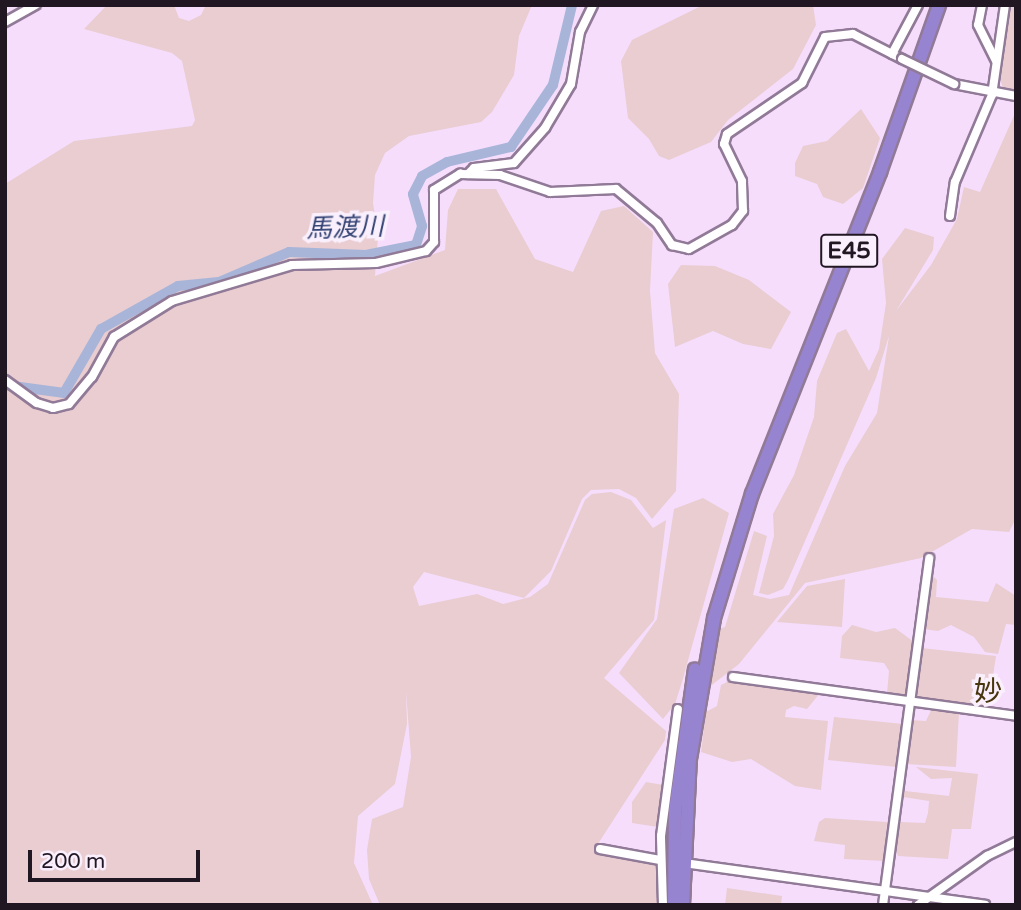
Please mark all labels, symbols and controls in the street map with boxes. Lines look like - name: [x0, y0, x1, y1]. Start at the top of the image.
- water label: 馬渡川: [305, 211, 385, 245]
- road number: E45: [819, 232, 879, 270]
- district label: 妙: [974, 675, 1002, 709]
- scale bar: [32, 836, 203, 880]
- text: 200 m: [41, 849, 105, 874]

